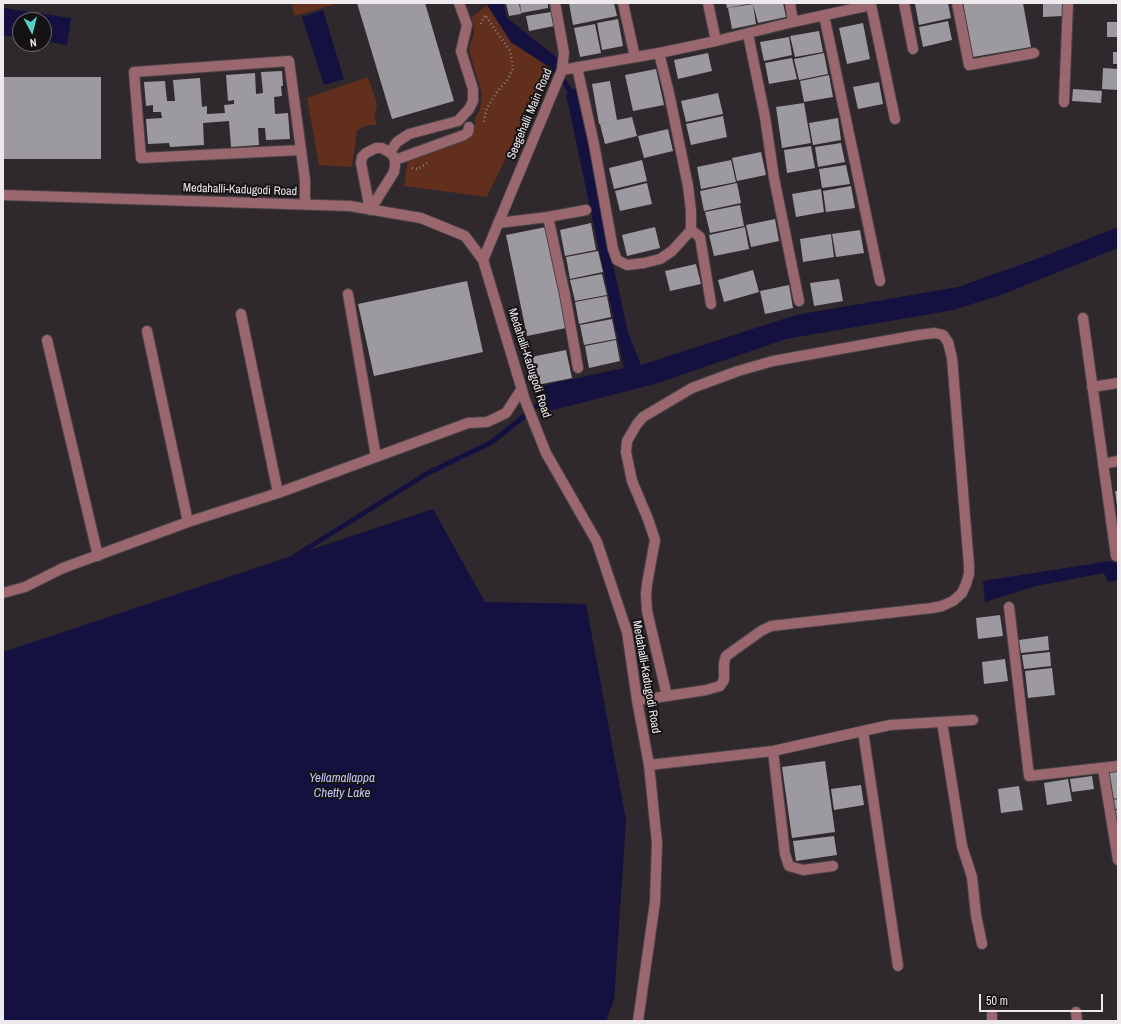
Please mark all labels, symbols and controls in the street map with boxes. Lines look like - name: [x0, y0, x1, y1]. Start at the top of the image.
- north arrow: [12, 12, 52, 52]
- text: N: [29, 36, 37, 50]
- street label: Seegehalli Main Road: [504, 66, 556, 162]
- street label: Medahalli-Kadugodi Road: [183, 181, 297, 199]
- street label: Medahalli-Kadugodi Road: [504, 306, 554, 420]
- street label: Medahalli-Kadugodi Road: [629, 619, 663, 735]
- water label: Yellamallappa Chetty Lake: [309, 771, 375, 802]
- scale bar: [981, 986, 1105, 1012]
- text: 50 m: [986, 993, 1008, 1009]

